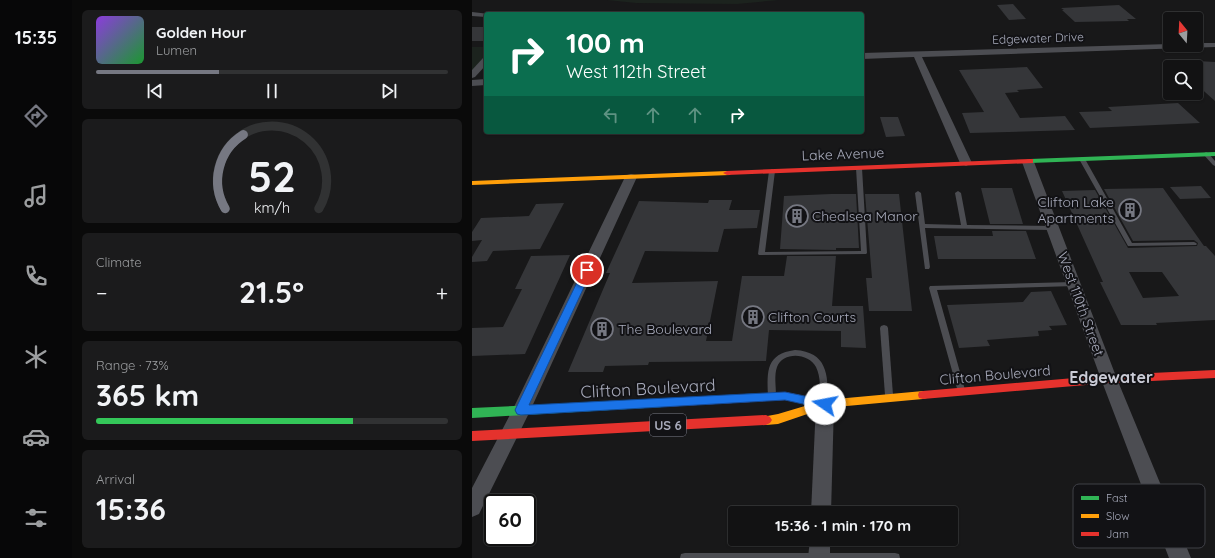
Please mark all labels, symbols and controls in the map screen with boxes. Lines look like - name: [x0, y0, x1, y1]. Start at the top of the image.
- north arrow: [1163, 12, 1203, 52]
- map controls: [1163, 12, 1203, 100]
- text: Golden Hour: [156, 23, 247, 42]
- text: 100 m: [566, 25, 645, 60]
- text: 15:35: [15, 26, 57, 49]
- icon: right: [500, 28, 552, 80]
- street label: Edgewater Drive: [992, 29, 1084, 47]
- text: Lumen: [156, 42, 197, 58]
- text: West 112th Street: [566, 60, 706, 83]
- button: search: [1163, 60, 1203, 100]
- icon: previous: [144, 80, 166, 102]
- icon: pause: [261, 80, 283, 102]
- icon: next: [378, 80, 400, 102]
- icon: directions: [22, 102, 50, 130]
- icon: left: [600, 104, 622, 126]
- icon: ahead: [642, 104, 664, 126]
- icon: ahead: [684, 104, 706, 126]
- icon: right: [726, 104, 748, 126]
- street label: Lake Avenue: [801, 144, 885, 164]
- text: 52: [248, 149, 296, 201]
- icon: music: [22, 182, 50, 210]
- place label: Clifton Lake Apartments: [1037, 193, 1114, 227]
- building icon: Clifton Lake Apartments: [1117, 197, 1143, 223]
- text: km/h: [254, 198, 290, 216]
- building icon: Chealsea Manor: [784, 203, 810, 229]
- place label: Chealsea Manor: [812, 207, 918, 225]
- street label: West 110th Street: [1054, 249, 1108, 359]
- pin: [570, 253, 604, 287]
- text: Climate: [96, 254, 142, 270]
- icon: arrive: [576, 259, 598, 281]
- icon: phone: [22, 262, 50, 290]
- text: 21.5°: [239, 273, 304, 311]
- text: −: [96, 279, 107, 307]
- text: +: [436, 279, 448, 307]
- building icon: Clifton Courts: [740, 304, 766, 330]
- place label: Clifton Courts: [768, 308, 856, 326]
- building icon: The Boulevard: [589, 316, 615, 342]
- place label: The Boulevard: [618, 320, 712, 338]
- icon: climate: [22, 343, 50, 371]
- text: Range · 73%: [96, 357, 169, 373]
- street label: Clifton Boulevard: [939, 361, 1051, 389]
- district label: Edgewater: [1069, 367, 1153, 387]
- street label: Clifton Boulevard: [580, 374, 716, 402]
- text: 365 km: [96, 376, 199, 414]
- position arrow: [804, 383, 846, 425]
- road number: US 6: [650, 414, 686, 436]
- icon: car: [22, 423, 50, 451]
- text: Arrival: [96, 471, 135, 487]
- legend: [1073, 484, 1205, 548]
- text: 15:36: [96, 490, 166, 528]
- text: Fast: [1106, 491, 1128, 505]
- speed limit sign: 60: [484, 494, 536, 546]
- icon: filters: [22, 504, 50, 532]
- text: Slow: [1106, 509, 1130, 523]
- text: 15:36 · 1 min · 170 m: [775, 516, 911, 535]
- text: Jam: [1106, 527, 1129, 541]

